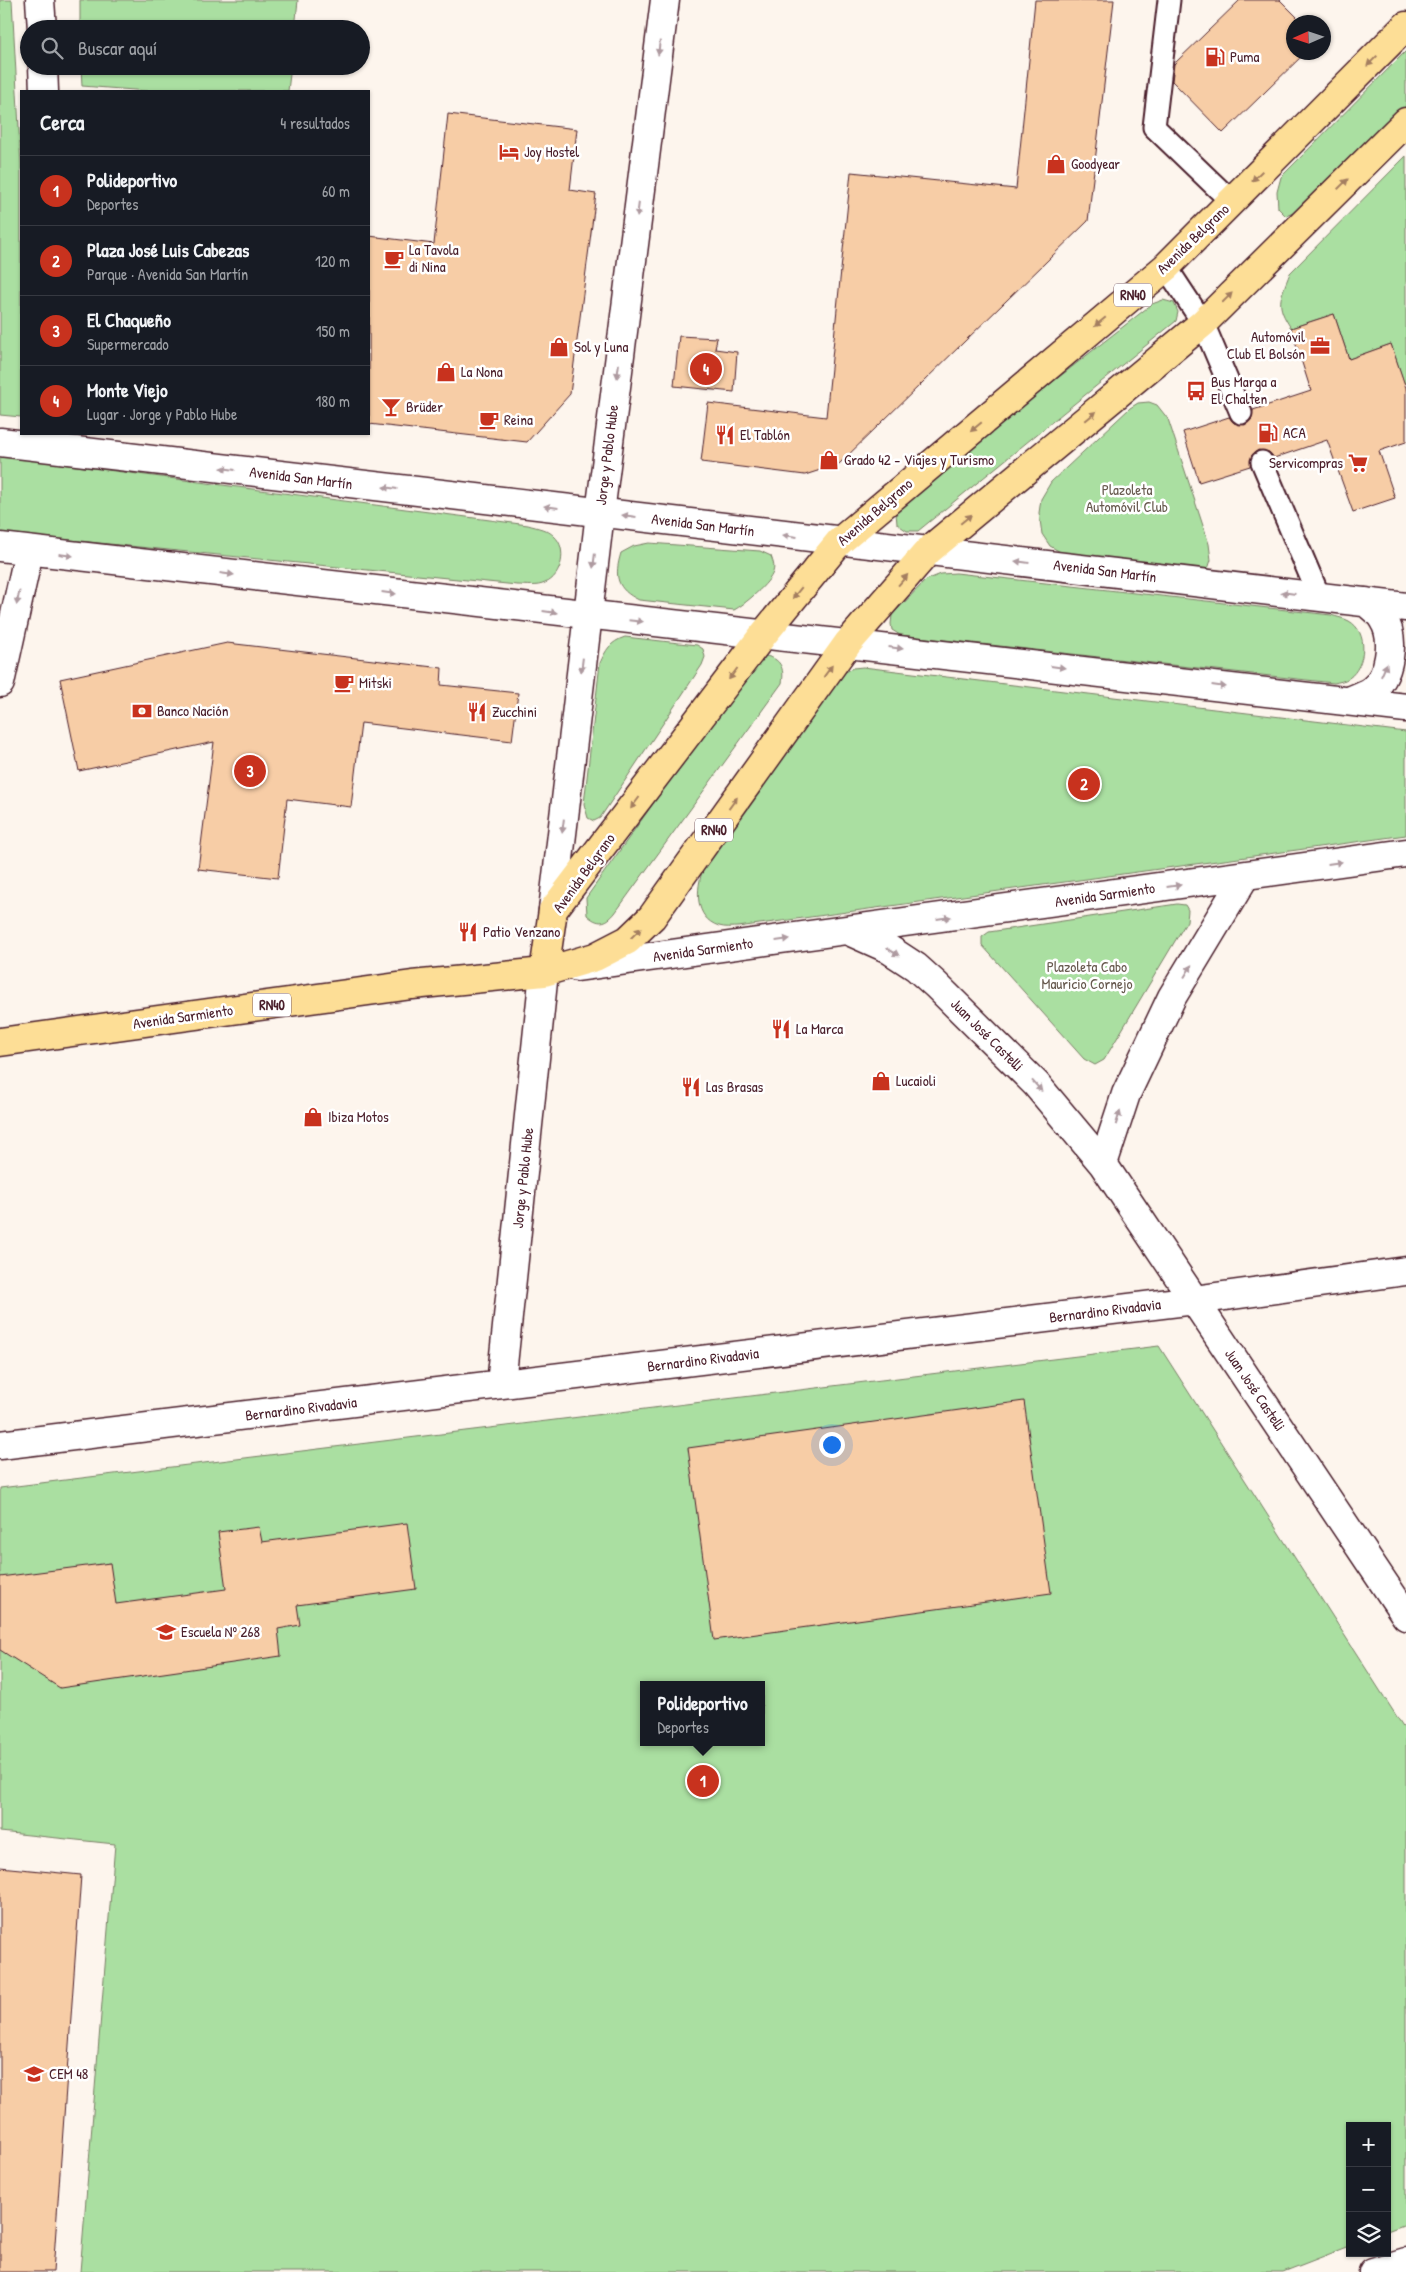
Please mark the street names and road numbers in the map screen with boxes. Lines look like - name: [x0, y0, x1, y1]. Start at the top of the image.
- street label: Avenida Belgrano: [1152, 199, 1234, 279]
- road number: RN40: [1114, 284, 1152, 306]
- street label: Jorge y Pablo Hube: [590, 403, 623, 506]
- street label: Avenida San Martín: [248, 461, 354, 494]
- street label: Avenida Belgrano: [833, 473, 917, 550]
- street label: Avenida San Martín: [650, 508, 756, 541]
- street label: Avenida San Martín: [1052, 554, 1158, 587]
- road number: RN40: [695, 818, 733, 842]
- street label: Avenida Belgrano: [548, 829, 620, 917]
- street label: Avenida Sarmiento: [1054, 877, 1156, 912]
- street label: Avenida Sarmiento: [652, 932, 754, 967]
- road number: RN40: [253, 994, 291, 1016]
- street label: Juan José Castelli: [946, 994, 1028, 1076]
- street label: Avenida Sarmiento: [132, 999, 234, 1034]
- street label: Jorge y Pablo Hube: [507, 1127, 538, 1229]
- street label: Bernardino Rivadavia: [1048, 1293, 1162, 1328]
- street label: Bernardino Rivadavia: [646, 1342, 760, 1377]
- street label: Juan José Castelli: [1220, 1344, 1291, 1435]
- street label: Bernardino Rivadavia: [244, 1391, 358, 1426]

